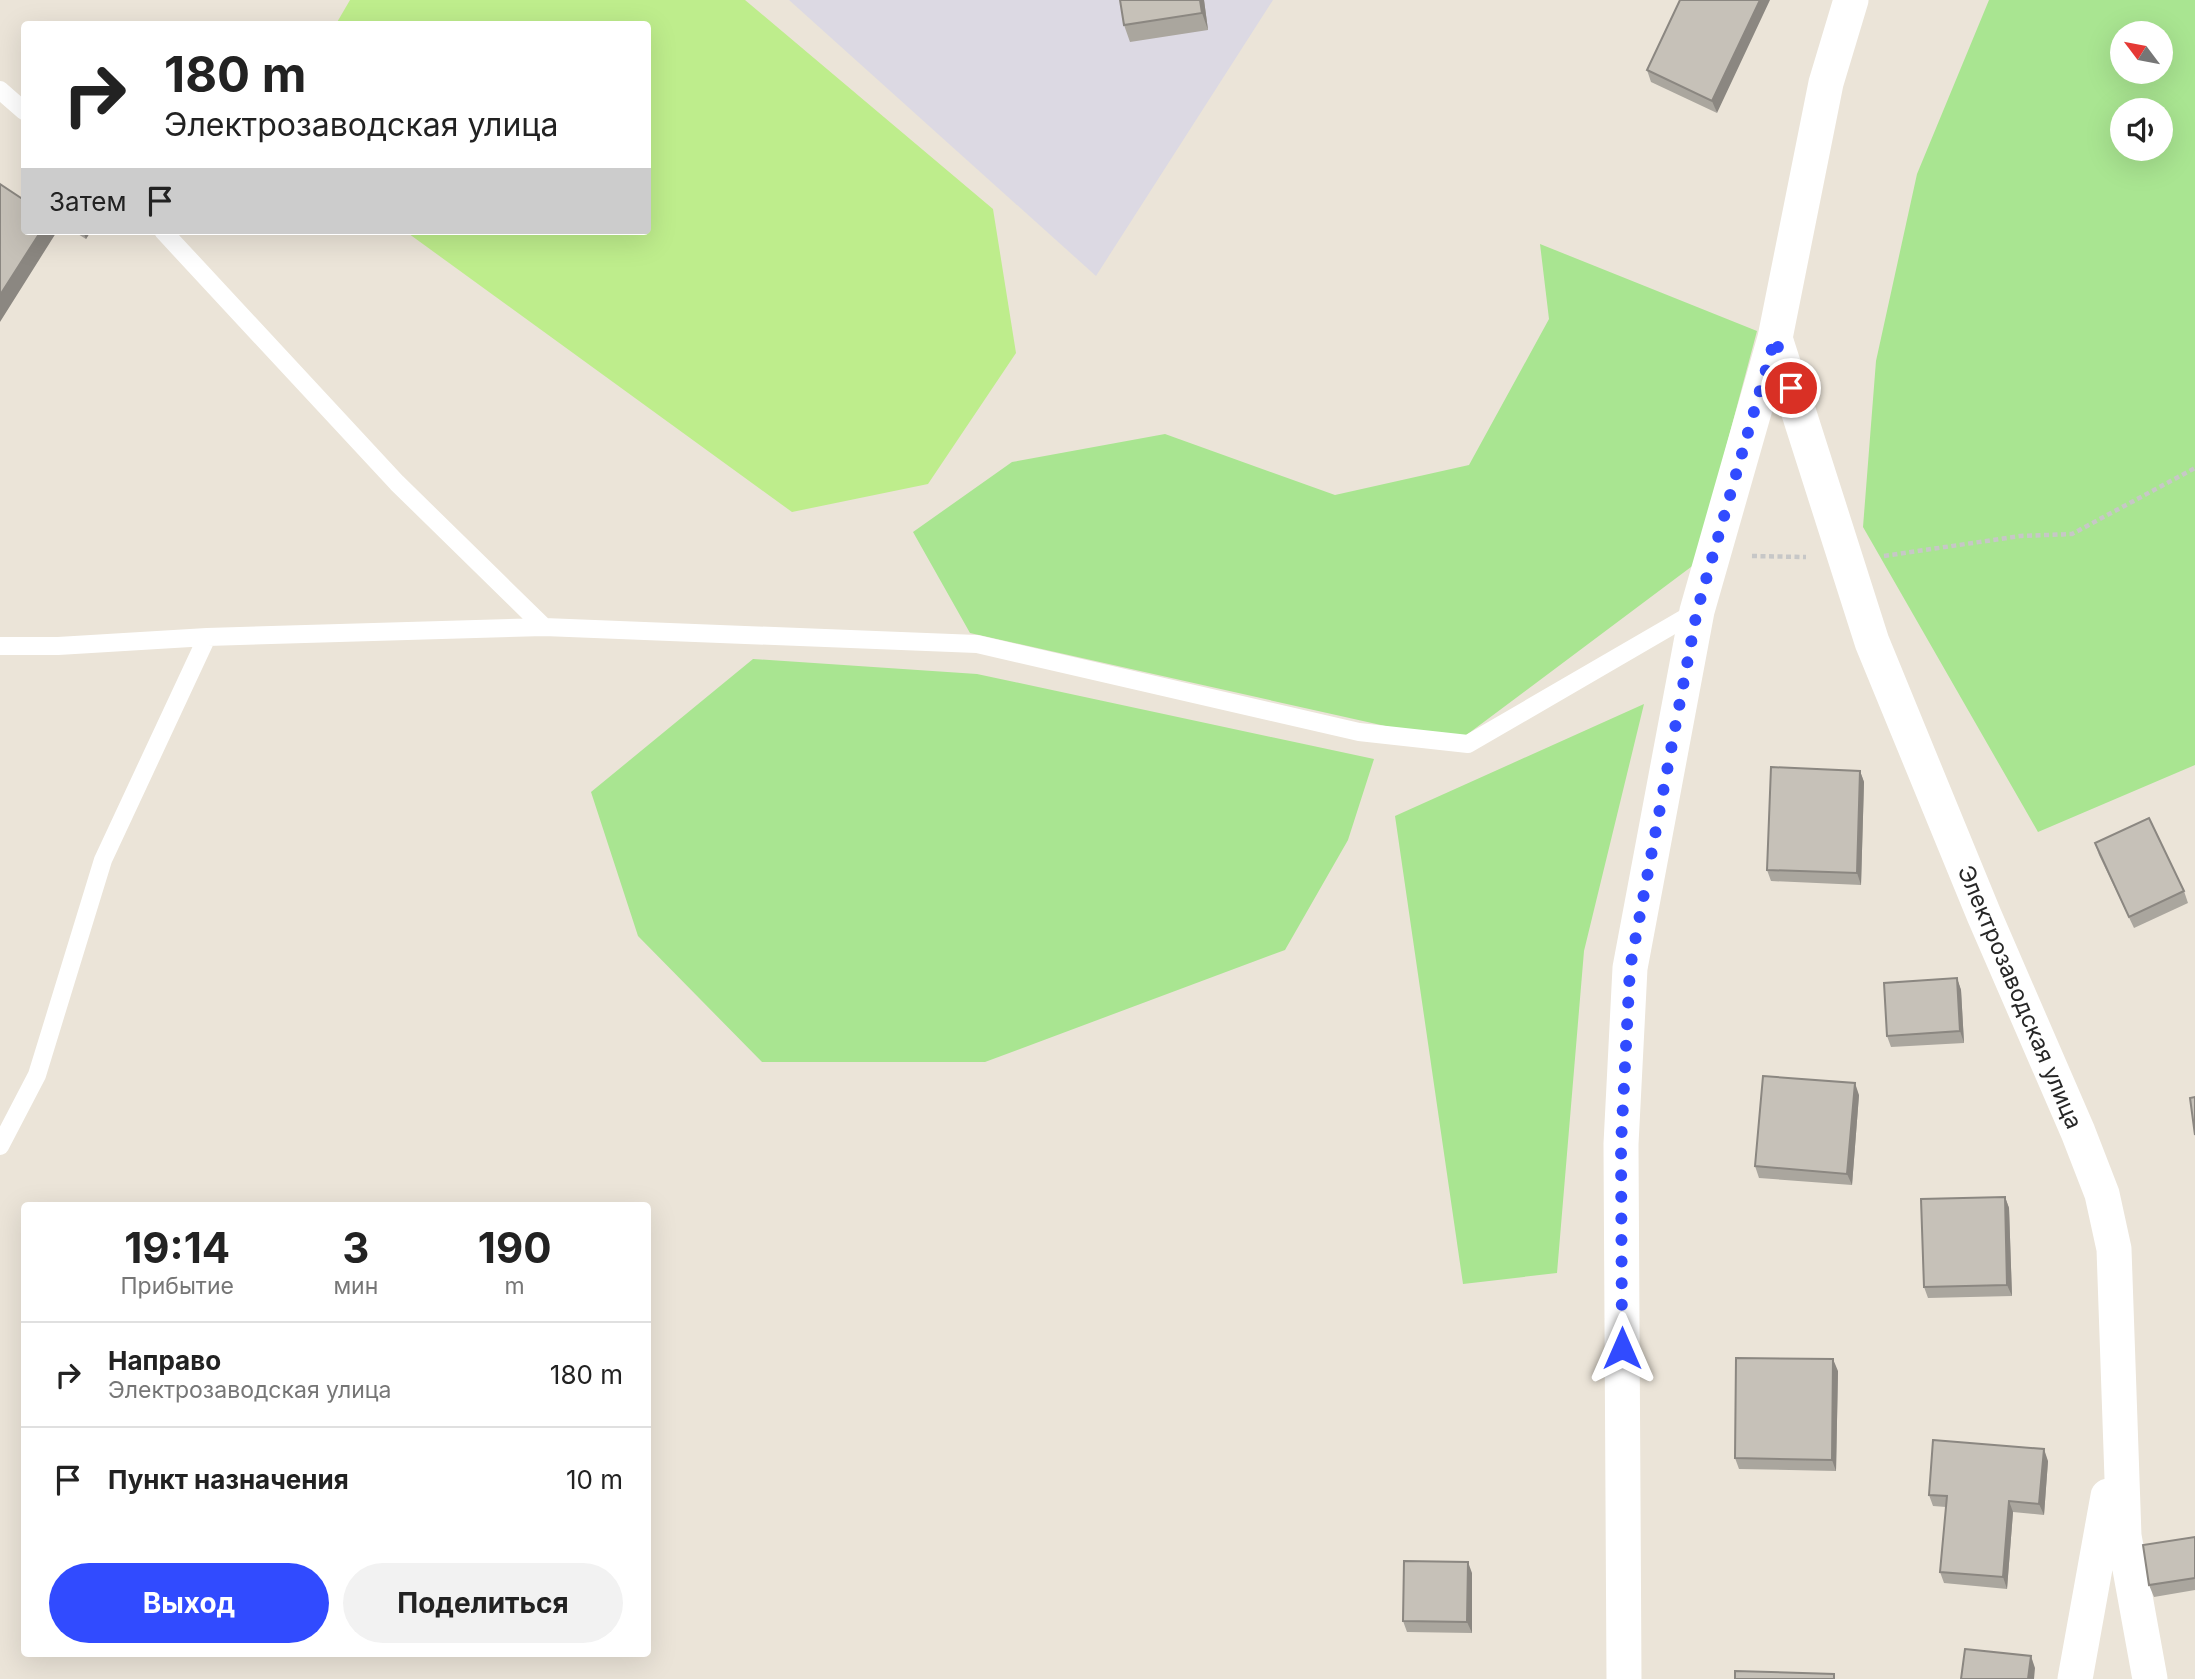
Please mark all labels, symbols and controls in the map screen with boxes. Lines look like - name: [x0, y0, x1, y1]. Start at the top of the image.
- north arrow: [2110, 21, 2174, 84]
- map controls: [2110, 21, 2173, 161]
- text: 180 m: [164, 45, 306, 104]
- icon: right: [49, 49, 140, 140]
- button: sound: [2110, 98, 2173, 161]
- text: Электрозаводская улица: [164, 105, 558, 144]
- icon: arrive: [141, 182, 179, 220]
- text: Затем: [49, 186, 127, 217]
- pin: [1761, 358, 1821, 418]
- icon: arrive: [1772, 369, 1810, 407]
- street label: Электрозаводская улица: [1952, 861, 2088, 1133]
- text: 19:14: [124, 1222, 230, 1273]
- text: 3: [342, 1222, 369, 1273]
- text: 190: [478, 1222, 552, 1273]
- text: Прибытие: [120, 1272, 234, 1300]
- text: мин: [333, 1272, 378, 1300]
- text: m: [505, 1272, 525, 1300]
- position arrow: [1585, 1311, 1659, 1385]
- text: Направо: [108, 1345, 221, 1376]
- icon: right: [49, 1356, 87, 1394]
- text: 180 m: [550, 1359, 623, 1390]
- text: Электрозаводская улица: [108, 1376, 391, 1404]
- icon: arrive: [49, 1461, 87, 1499]
- text: Пункт назначения: [108, 1464, 349, 1495]
- text: 10 m: [566, 1464, 623, 1495]
- button: Выход: [49, 1563, 329, 1643]
- button: Поделиться: [343, 1563, 623, 1643]

